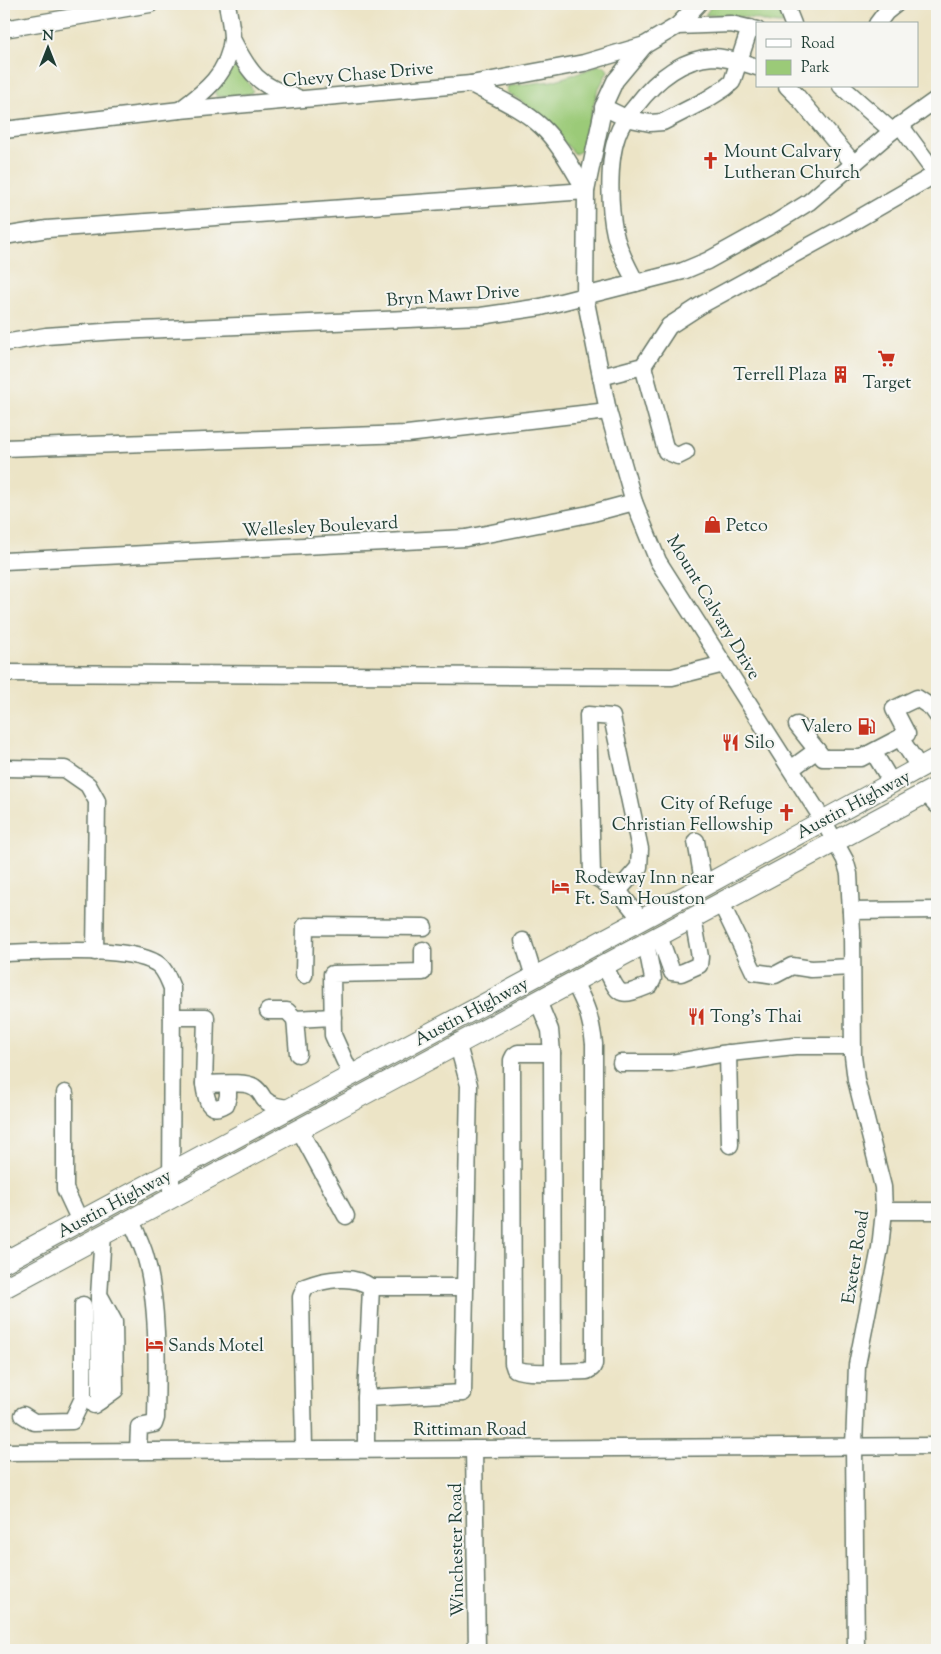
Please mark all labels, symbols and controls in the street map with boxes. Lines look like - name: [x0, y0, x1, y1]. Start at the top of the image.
- north arrow: [22, 22, 72, 72]
- legend: [756, 22, 918, 88]
- text: N: [42, 27, 54, 47]
- text: Road: [801, 34, 835, 55]
- street label: Chevy Chase Drive: [282, 56, 435, 96]
- text: Park: [801, 58, 830, 79]
- place label: Mount Calvary Lutheran Church: [724, 140, 861, 187]
- church icon: Mount Calvary Lutheran Church: [700, 151, 720, 171]
- street label: Bryn Mawr Drive: [386, 279, 521, 315]
- supermarket icon: Target: [877, 349, 897, 369]
- place label: Terrell Plaza: [733, 363, 827, 389]
- building icon: Terrell Plaza: [831, 364, 851, 384]
- place label: Target: [862, 371, 912, 397]
- street label: Wellesley Boulevard: [241, 511, 399, 545]
- place label: Petco: [726, 514, 768, 540]
- shop icon: Petco: [702, 515, 722, 535]
- street label: Mount Calvary Drive: [659, 531, 766, 685]
- place label: Valero: [800, 715, 852, 741]
- fuel station icon: Valero: [856, 716, 876, 736]
- place label: Silo: [744, 731, 775, 757]
- restaurant icon: Silo: [720, 732, 740, 752]
- street label: Austin Highway: [792, 765, 916, 847]
- place label: City of Refuge Christian Fellowship: [612, 792, 773, 839]
- church icon: City of Refuge Christian Fellowship: [777, 803, 797, 823]
- place label: Rodeway Inn near Ft. Sam Houston: [575, 866, 715, 913]
- hotel icon: Rodeway Inn near Ft. Sam Houston: [551, 877, 571, 897]
- street label: Austin Highway: [410, 972, 534, 1054]
- place label: Tong's Thai: [710, 1005, 802, 1031]
- restaurant icon: Tong's Thai: [686, 1006, 706, 1026]
- street label: Austin Highway: [53, 1164, 177, 1246]
- street label: Exeter Road: [837, 1209, 877, 1306]
- place label: Sands Motel: [168, 1334, 264, 1360]
- hotel icon: Sands Motel: [144, 1335, 164, 1355]
- street label: Rittiman Road: [413, 1418, 527, 1444]
- street label: Winchester Road: [444, 1483, 472, 1617]

